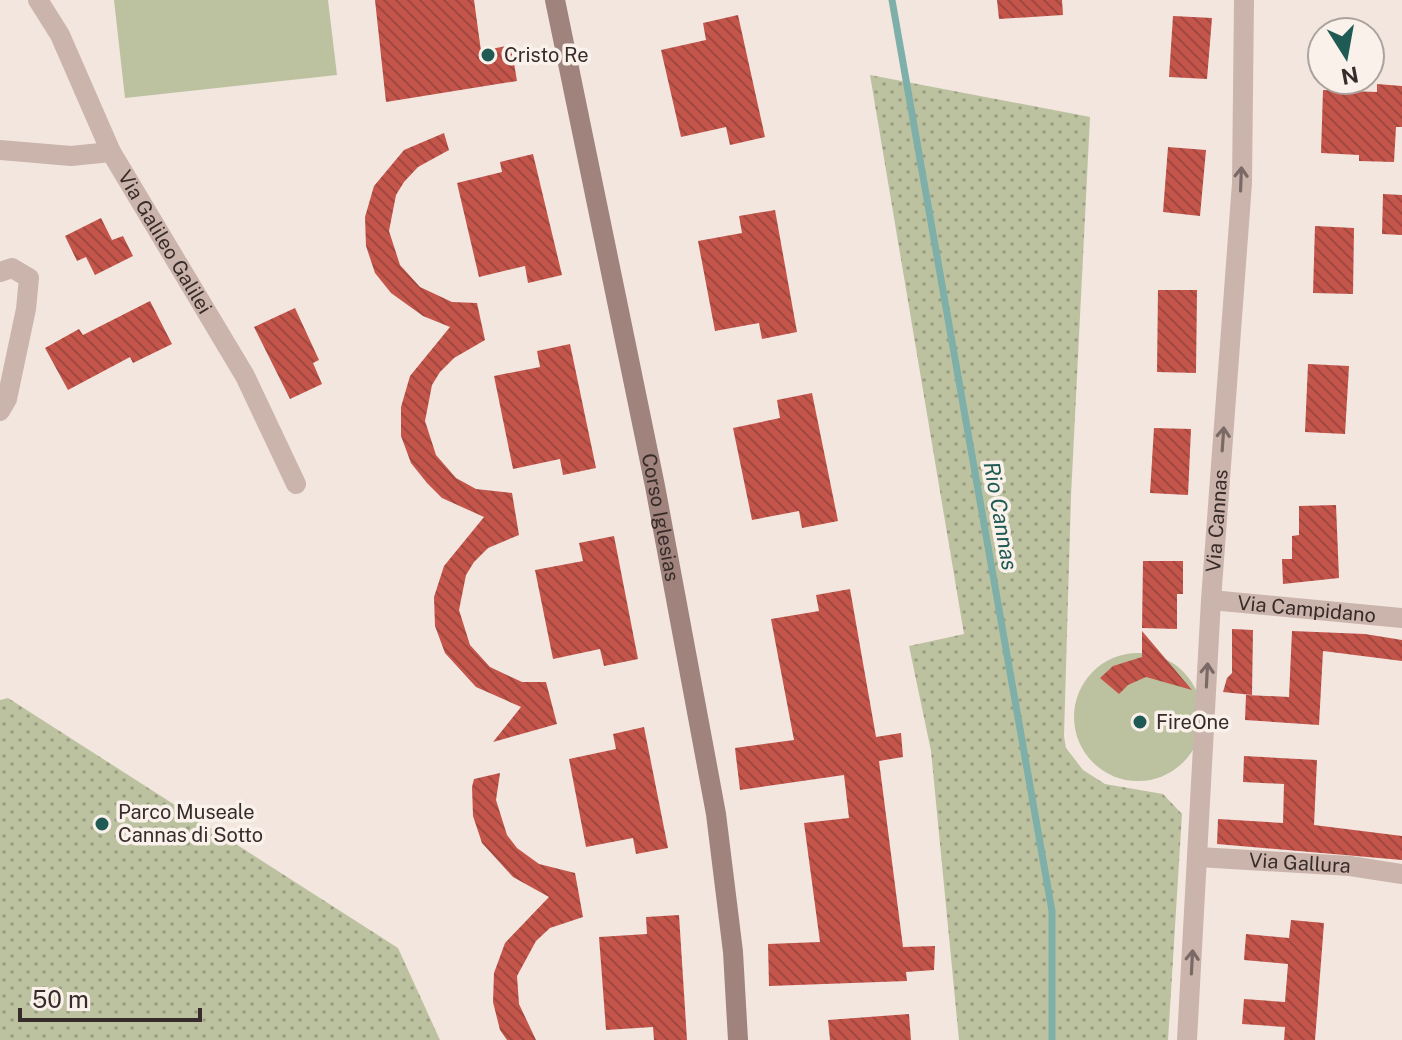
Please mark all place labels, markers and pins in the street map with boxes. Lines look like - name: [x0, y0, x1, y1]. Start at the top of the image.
- place label: Cristo Re: [504, 43, 589, 67]
- marker: Cristo Re: [479, 46, 497, 64]
- place label: FireOne: [1156, 710, 1229, 734]
- marker: FireOne: [1131, 713, 1149, 731]
- place label: Parco Museale Cannas di Sotto: [118, 800, 263, 847]
- marker: Parco Museale Cannas di Sotto: [93, 815, 111, 833]

